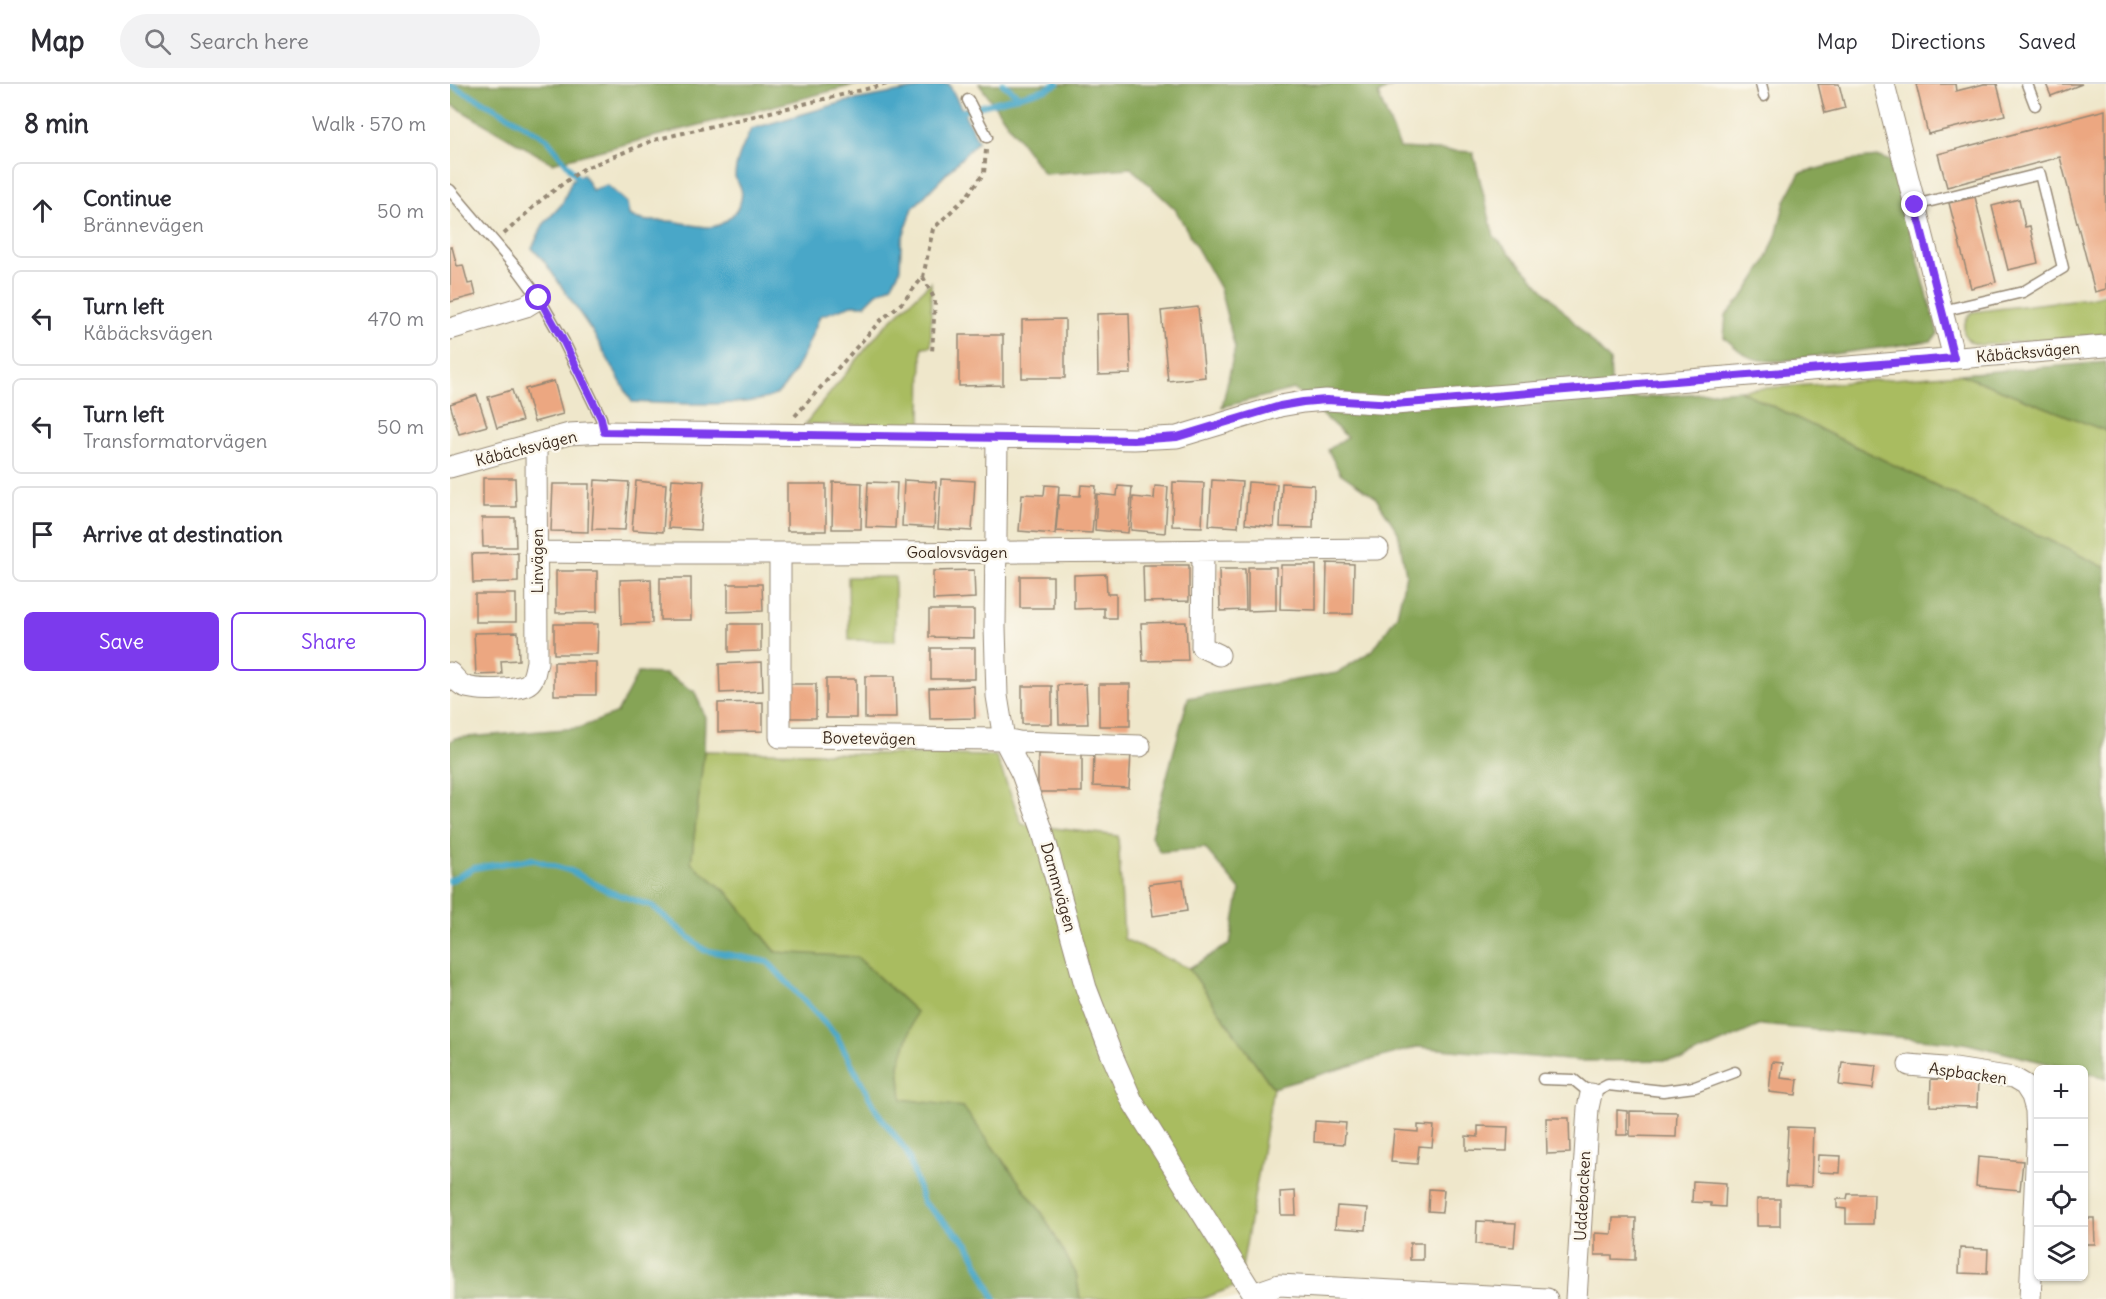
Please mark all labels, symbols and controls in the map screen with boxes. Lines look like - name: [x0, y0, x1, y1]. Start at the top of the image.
- search box: [120, 14, 540, 68]
- text: Map: [30, 23, 84, 59]
- icon: search: [141, 25, 174, 58]
- text: Search here: [189, 27, 309, 55]
- text: Map: [1817, 28, 1858, 55]
- text: Directions: [1891, 28, 1985, 55]
- text: Saved: [2018, 28, 2076, 55]
- text: 8 min: [24, 107, 89, 140]
- text: Walk · 570 m: [312, 111, 426, 136]
- text: Continue: [83, 184, 172, 212]
- route end: [1901, 191, 1927, 217]
- icon: ahead: [26, 194, 59, 227]
- text: 50 m: [377, 198, 424, 223]
- text: Brännevägen: [83, 212, 204, 237]
- route start: [525, 284, 551, 310]
- text: Turn left: [83, 292, 164, 320]
- icon: left: [26, 302, 59, 335]
- text: 470 m: [367, 306, 424, 331]
- text: Kåbäcksvägen: [83, 320, 213, 345]
- street label: Kåbäcksvägen: [1975, 338, 2081, 366]
- text: Turn left: [83, 400, 164, 428]
- icon: left: [26, 410, 59, 443]
- text: 50 m: [377, 414, 424, 439]
- street label: Kåbäcksvägen: [473, 426, 579, 470]
- text: Transformatorvägen: [83, 428, 267, 453]
- icon: arrive: [26, 518, 59, 551]
- text: Arrive at destination: [83, 520, 283, 548]
- street label: Linvägen: [527, 529, 547, 594]
- street label: Goalovsvägen: [907, 542, 1007, 562]
- button: Save: [24, 612, 219, 671]
- button: Share: [231, 612, 426, 671]
- street label: Bovetevägen: [822, 727, 916, 749]
- street label: Dammvägen: [1037, 840, 1081, 934]
- street label: Aspbacken: [1928, 1058, 2008, 1088]
- map controls: [2034, 1065, 2088, 1281]
- button: +: [2034, 1065, 2088, 1119]
- button: −: [2034, 1119, 2088, 1173]
- street label: Uddebacken: [1570, 1150, 1594, 1242]
- button: locate: [2034, 1173, 2088, 1227]
- button: layers: [2034, 1227, 2088, 1281]

